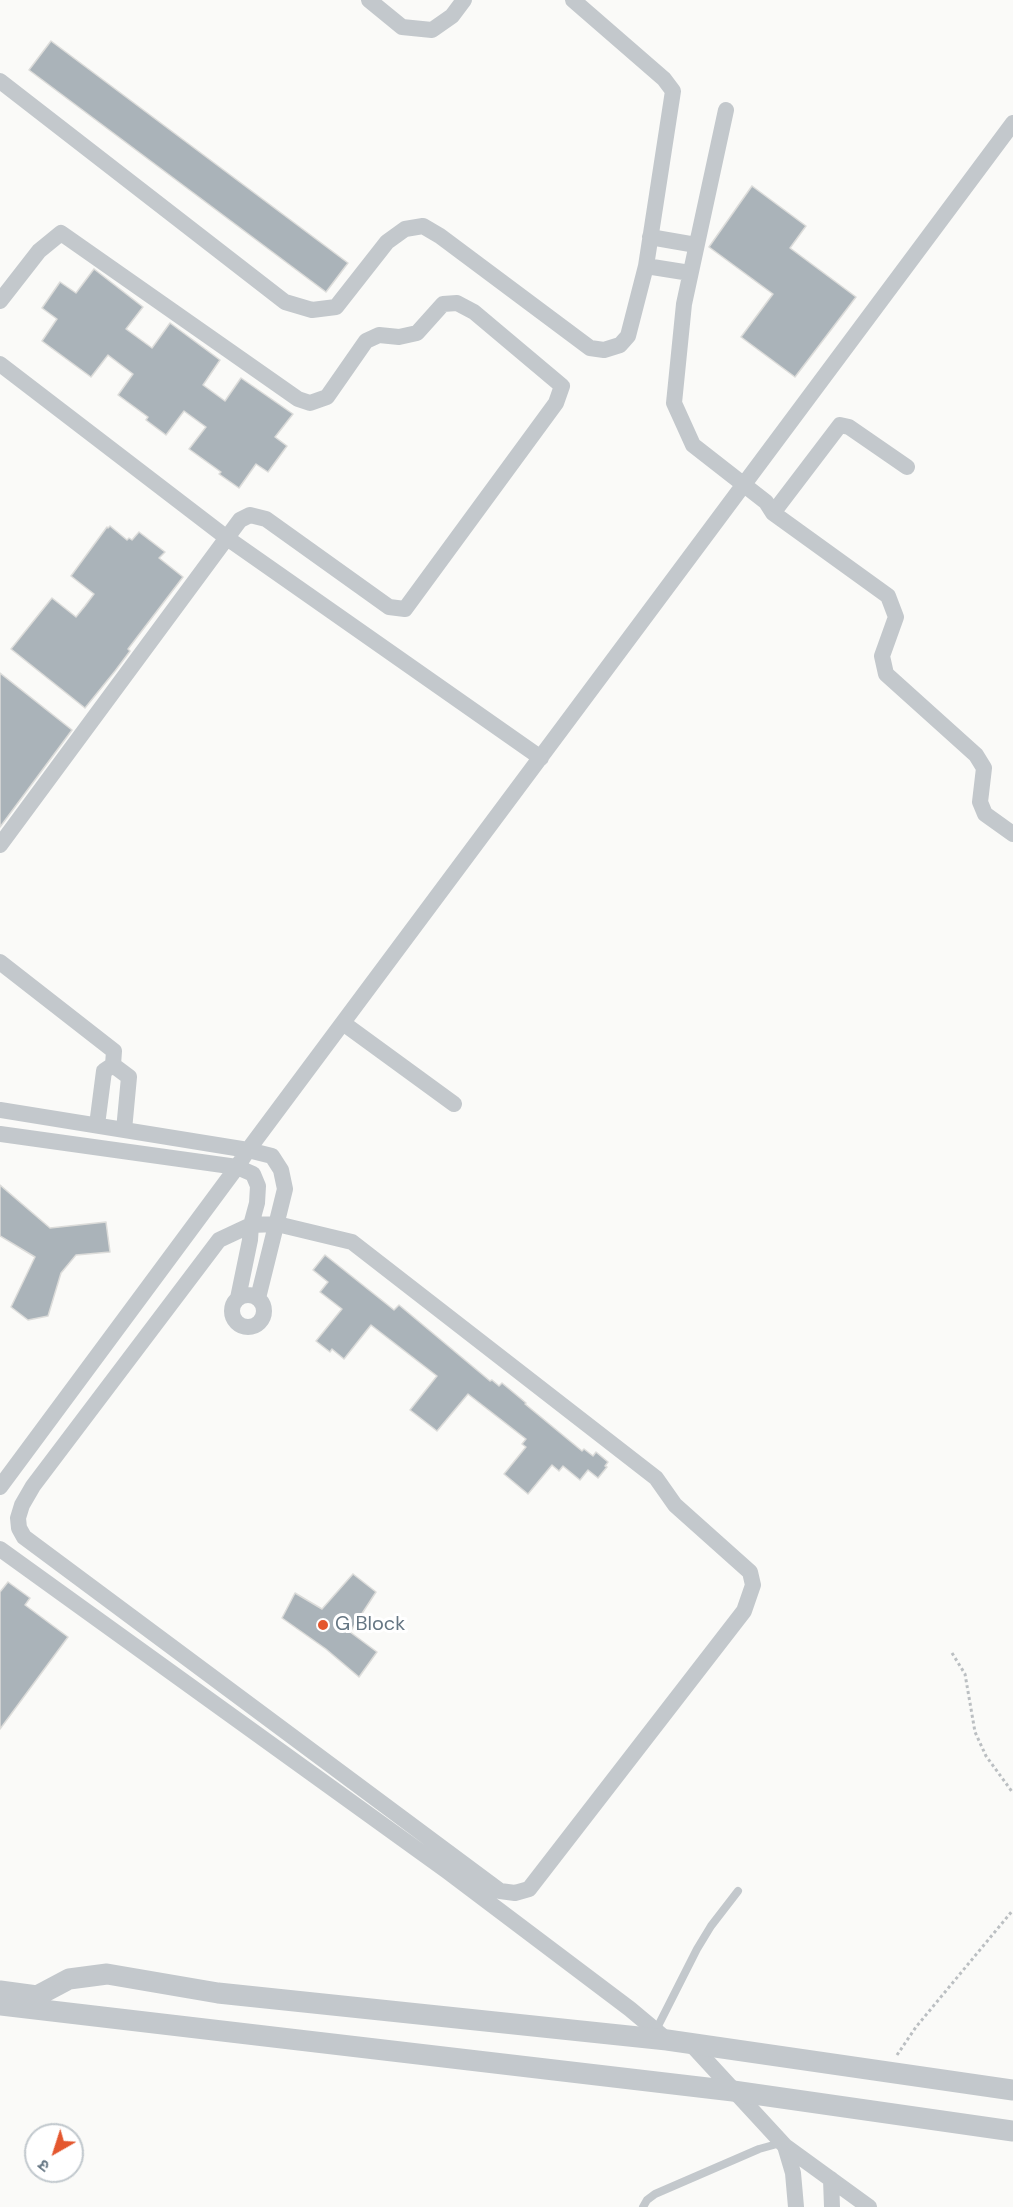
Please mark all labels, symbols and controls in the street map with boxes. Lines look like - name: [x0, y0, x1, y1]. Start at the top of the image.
- place label: G Block: [335, 1613, 405, 1637]
- marker: G Block: [316, 1618, 330, 1632]
- north arrow: [24, 2123, 84, 2183]
- text: उ: [33, 2155, 54, 2177]

